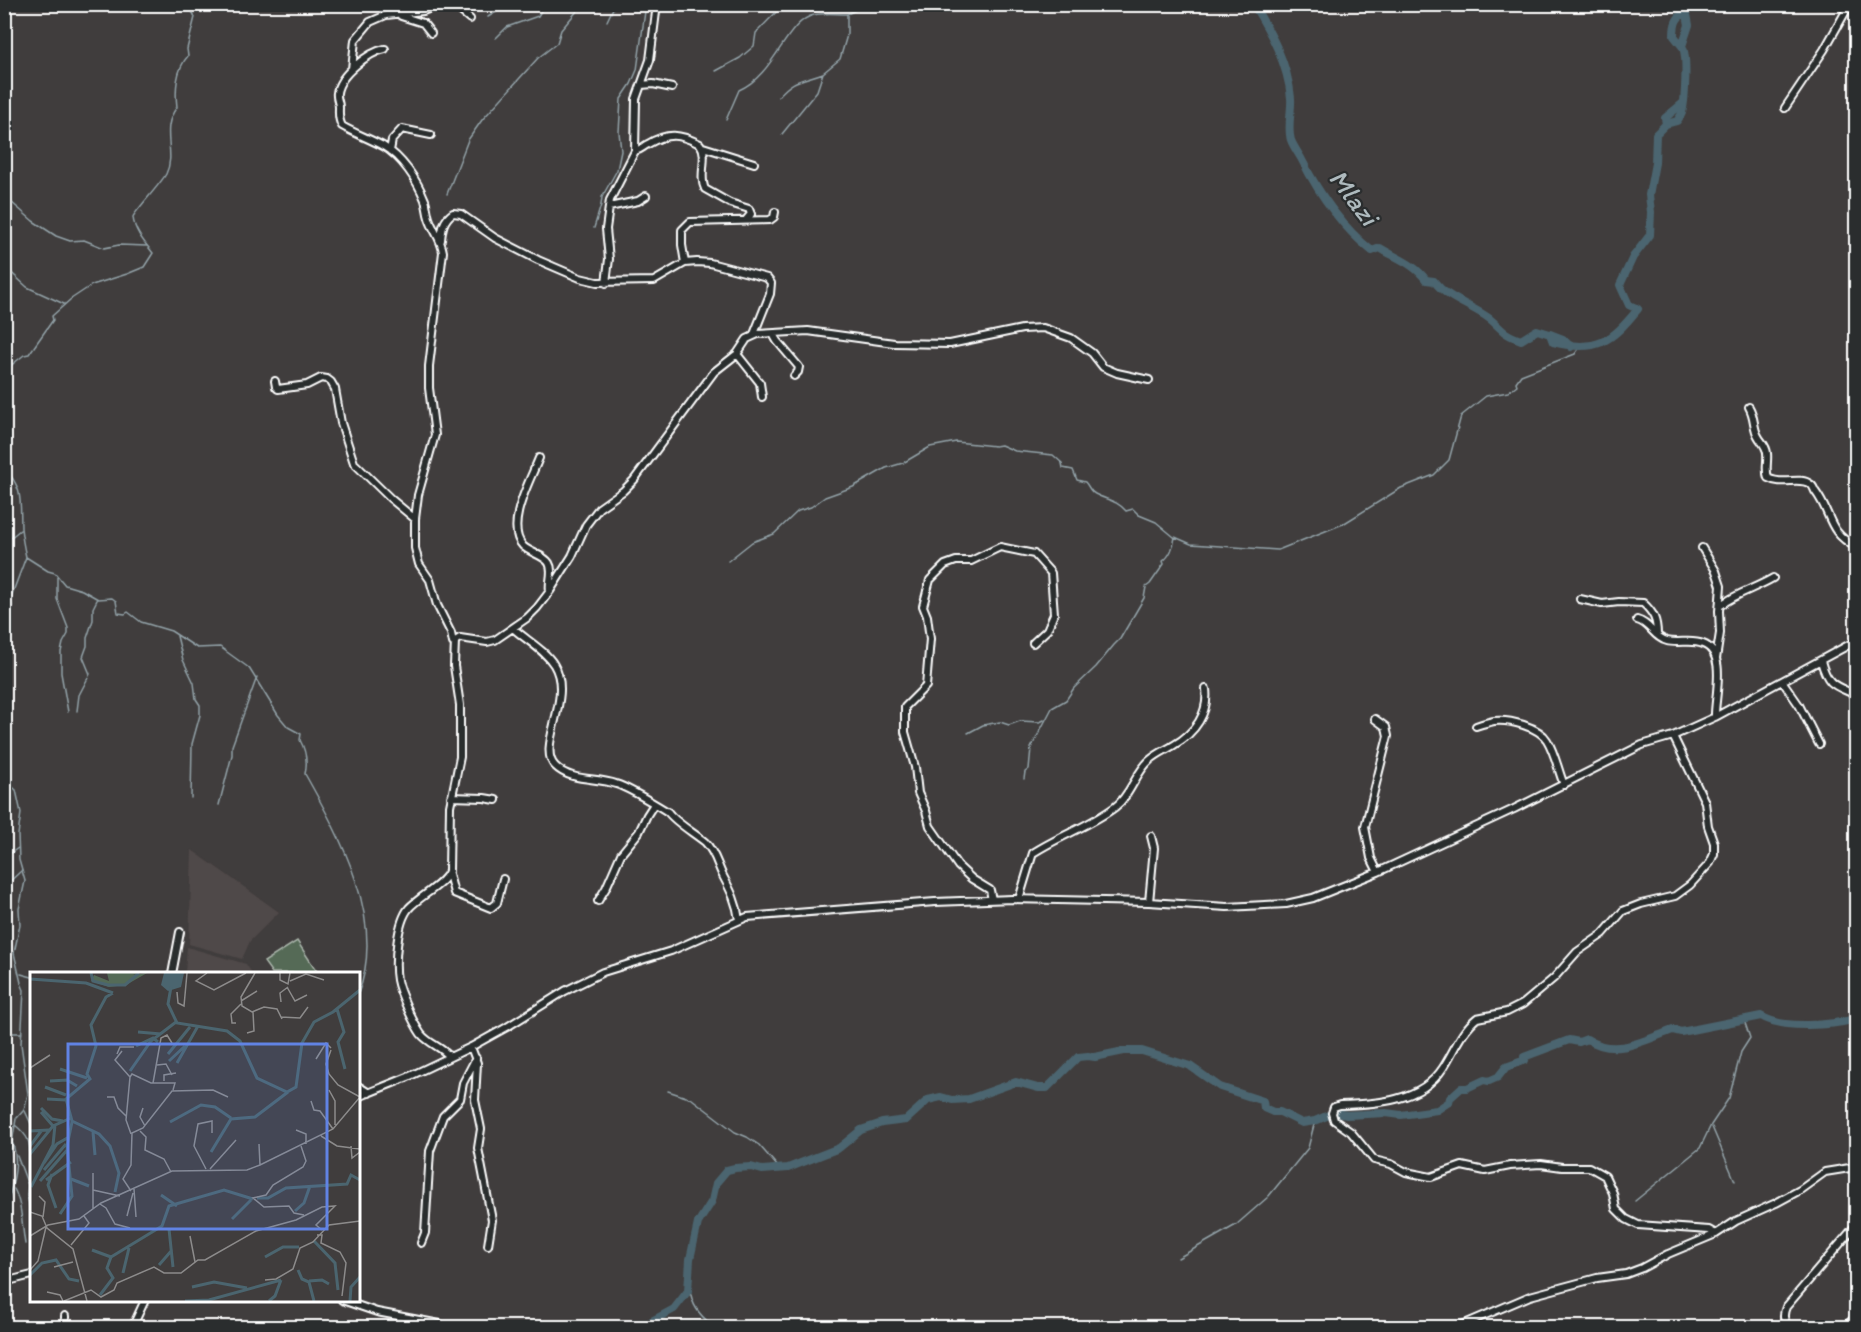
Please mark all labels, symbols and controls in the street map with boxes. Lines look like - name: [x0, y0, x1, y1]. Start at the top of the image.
- water label: Mlazi: [1322, 162, 1388, 234]
- inset map: [30, 972, 360, 1302]

